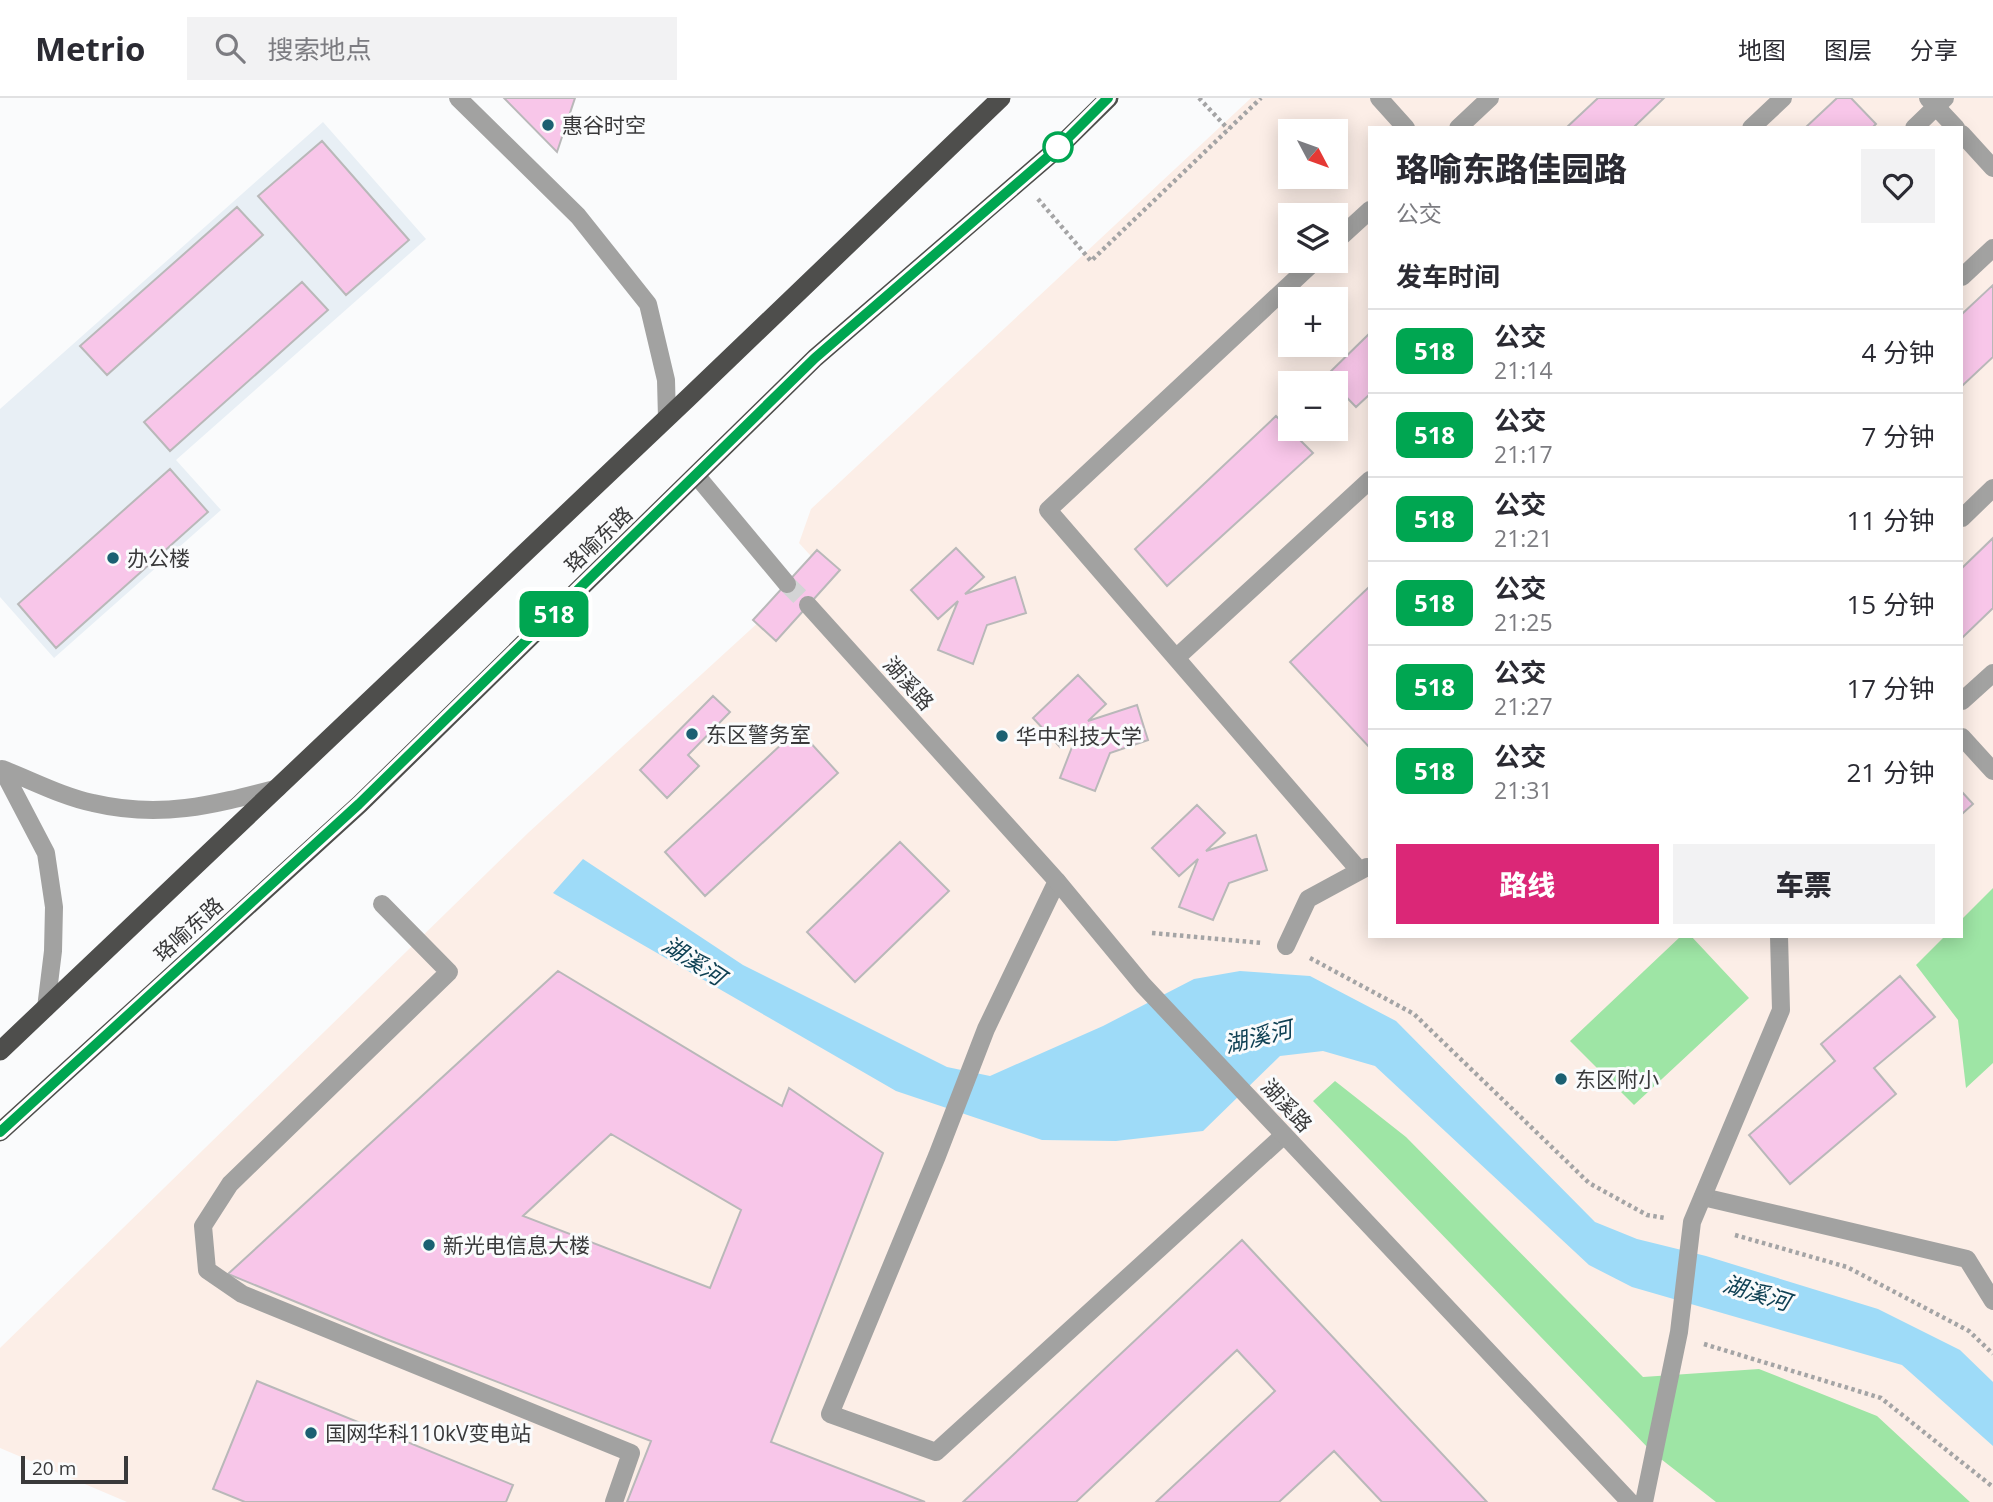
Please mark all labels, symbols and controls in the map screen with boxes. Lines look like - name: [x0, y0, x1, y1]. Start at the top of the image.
- search box: [187, 17, 677, 80]
- text: Metrio: [35, 26, 145, 71]
- icon: search: [211, 29, 249, 67]
- text: 搜索地点: [267, 31, 371, 67]
- text: 地图: [1738, 33, 1786, 66]
- text: 图层: [1824, 33, 1872, 66]
- text: 分享: [1910, 33, 1958, 66]
- place label: 惠谷时空: [562, 111, 646, 139]
- marker: 惠谷时空: [540, 117, 556, 133]
- north arrow: [1278, 119, 1348, 189]
- map controls: [1278, 119, 1348, 441]
- unlabelled marker: [1043, 132, 1073, 162]
- text: 珞喻东路佳园路: [1396, 146, 1627, 191]
- button: heart: [1861, 149, 1935, 223]
- text: 公交: [1396, 197, 1442, 229]
- button: layers: [1278, 203, 1348, 273]
- text: 发车时间: [1396, 258, 1500, 294]
- button: +: [1278, 287, 1348, 357]
- text: 公交: [1494, 318, 1546, 354]
- text: 518: [1414, 334, 1455, 367]
- text: 4 分钟: [1861, 334, 1935, 370]
- text: 21:14: [1494, 354, 1553, 386]
- button: −: [1278, 371, 1348, 441]
- text: 公交: [1494, 402, 1546, 438]
- text: 518: [1414, 418, 1455, 451]
- text: 7 分钟: [1861, 418, 1935, 454]
- text: 21:17: [1494, 438, 1553, 470]
- text: 公交: [1494, 486, 1546, 522]
- street label: 珞喻东路: [558, 500, 638, 578]
- text: 518: [1414, 502, 1455, 535]
- text: 11 分钟: [1847, 502, 1935, 538]
- text: 21:21: [1494, 522, 1553, 554]
- place label: 办公楼: [127, 544, 190, 572]
- marker: 办公楼: [105, 550, 121, 566]
- text: 公交: [1494, 570, 1546, 606]
- text: 518: [1414, 586, 1455, 619]
- text: 15 分钟: [1847, 586, 1935, 622]
- line badge: 518: [514, 591, 594, 637]
- text: 518: [533, 597, 575, 630]
- text: 21:25: [1494, 606, 1553, 638]
- street label: 湖溪路: [878, 650, 940, 716]
- text: 公交: [1494, 654, 1546, 690]
- text: 518: [1414, 670, 1455, 703]
- text: 17 分钟: [1847, 670, 1935, 706]
- text: 21:27: [1494, 690, 1553, 722]
- place label: 东区警务室: [706, 720, 811, 748]
- place label: 华中科技大学: [1016, 722, 1142, 750]
- marker: 东区警务室: [684, 726, 700, 742]
- marker: 华中科技大学: [994, 728, 1010, 744]
- text: 公交: [1494, 738, 1546, 774]
- text: 518: [1414, 754, 1455, 787]
- text: 21 分钟: [1847, 754, 1935, 790]
- text: 21:31: [1494, 774, 1553, 806]
- button: 路线: [1396, 844, 1659, 924]
- button: 车票: [1673, 844, 1935, 924]
- street label: 珞喻东路: [147, 890, 229, 968]
- water label: 湖溪河: [656, 928, 735, 994]
- water label: 湖溪河: [1221, 1011, 1299, 1060]
- place label: 东区附小: [1575, 1065, 1659, 1093]
- marker: 东区附小: [1553, 1071, 1569, 1087]
- street label: 湖溪路: [1255, 1072, 1319, 1138]
- place label: 新光电信息大楼: [443, 1231, 590, 1259]
- marker: 新光电信息大楼: [421, 1237, 437, 1253]
- water label: 湖溪河: [1719, 1267, 1798, 1319]
- place label: 国网华科110kV变电站: [325, 1419, 532, 1447]
- marker: 国网华科110kV变电站: [303, 1425, 319, 1441]
- scale bar: [21, 1453, 128, 1485]
- text: 20 m: [32, 1455, 76, 1481]

